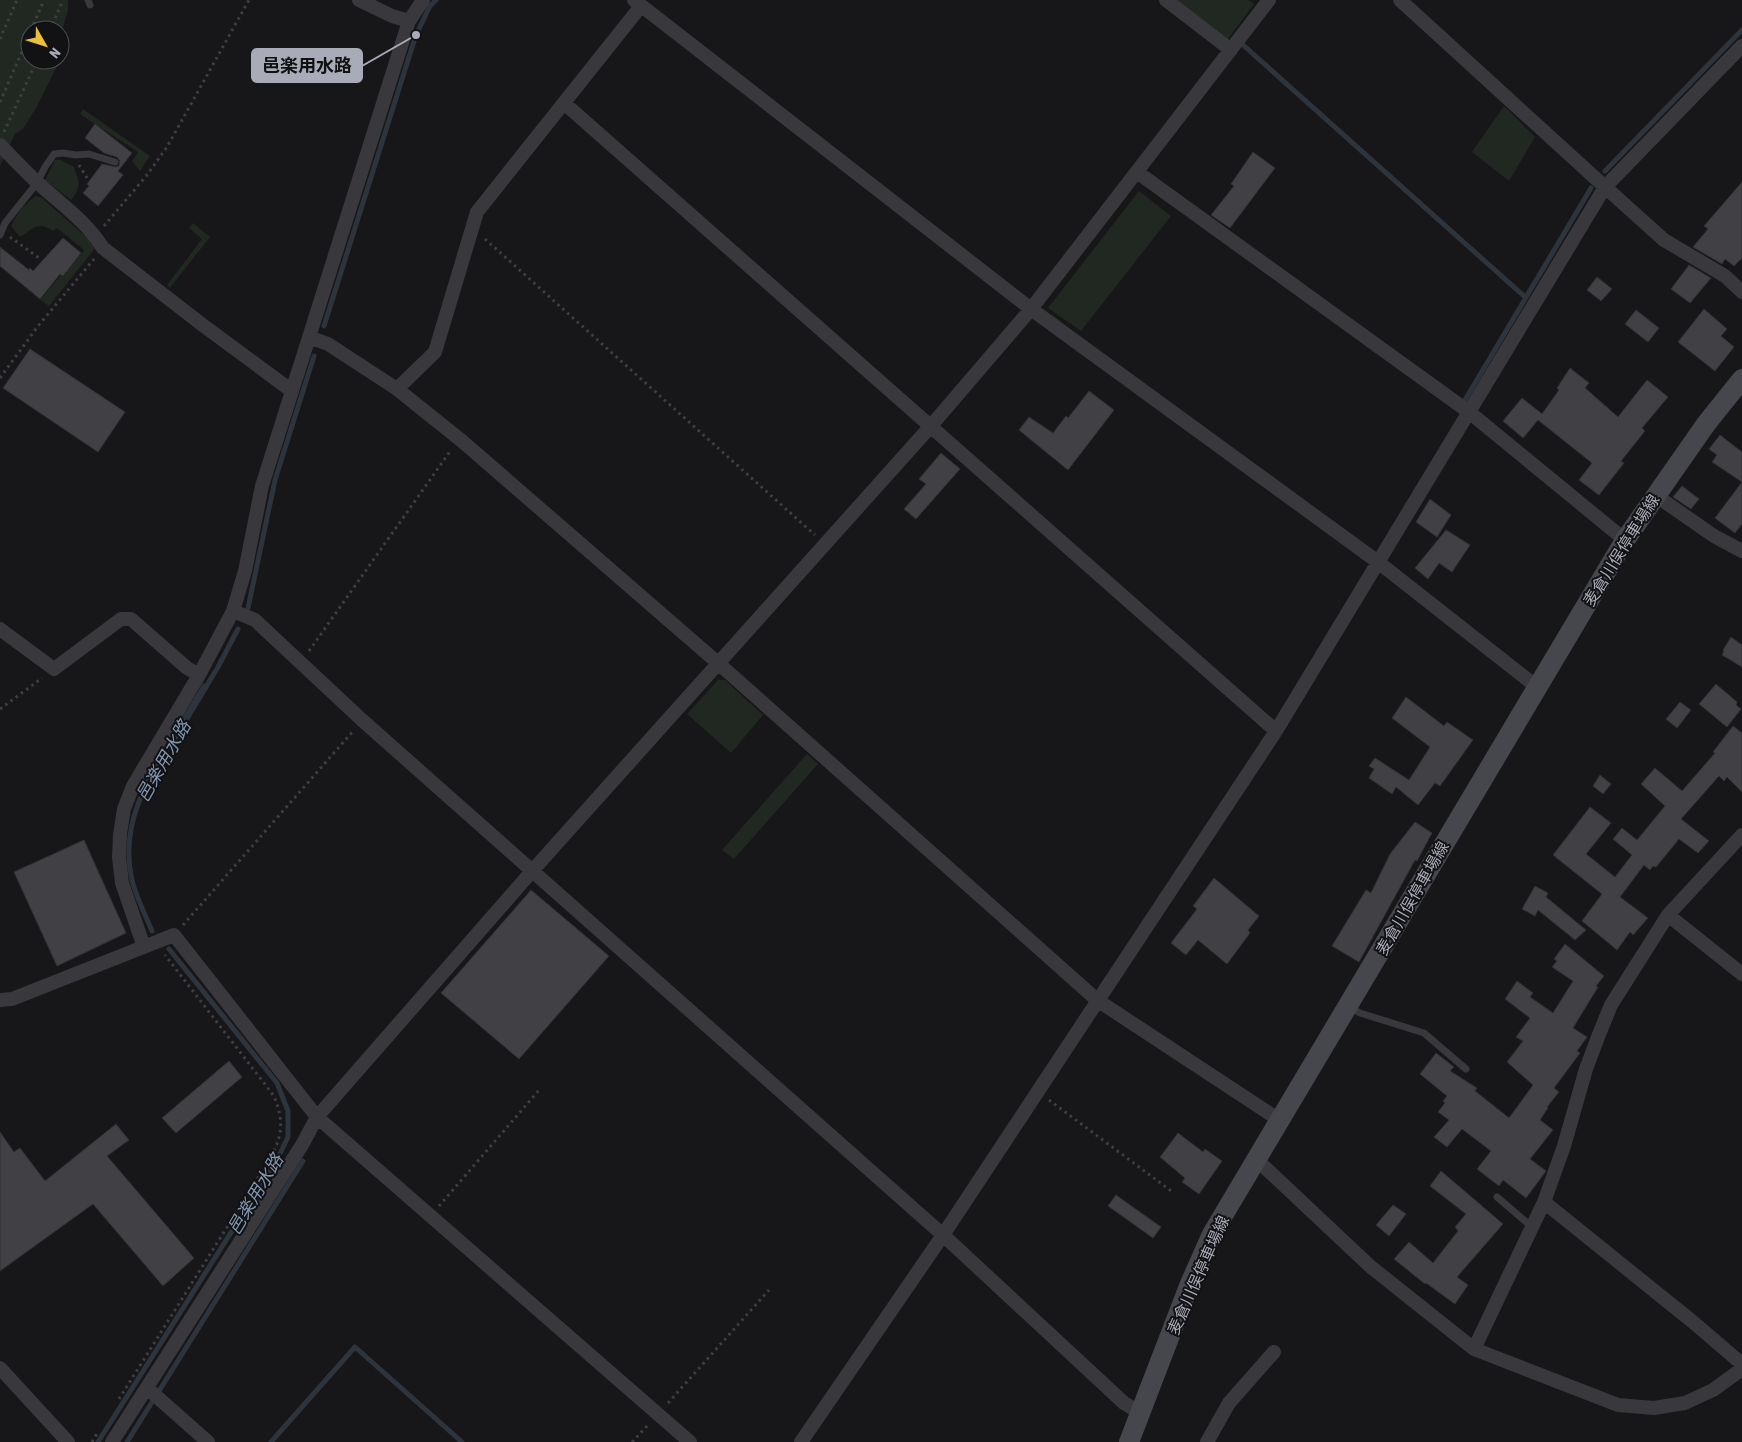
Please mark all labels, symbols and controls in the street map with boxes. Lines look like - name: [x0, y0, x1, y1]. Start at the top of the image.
- north arrow: [20, 20, 70, 70]
- text: N: [46, 45, 64, 61]
- callout: 邑楽用水路: [252, 49, 362, 82]
- text: 邑楽用水路: [262, 55, 352, 76]
- street label: 麦倉川俣停車場線: [1579, 491, 1663, 609]
- water label: 邑楽用水路: [131, 715, 196, 805]
- street label: 麦倉川俣停車場線: [1372, 838, 1452, 958]
- water label: 邑楽用水路: [223, 1148, 288, 1238]
- street label: 麦倉川俣停車場線: [1164, 1213, 1232, 1337]

